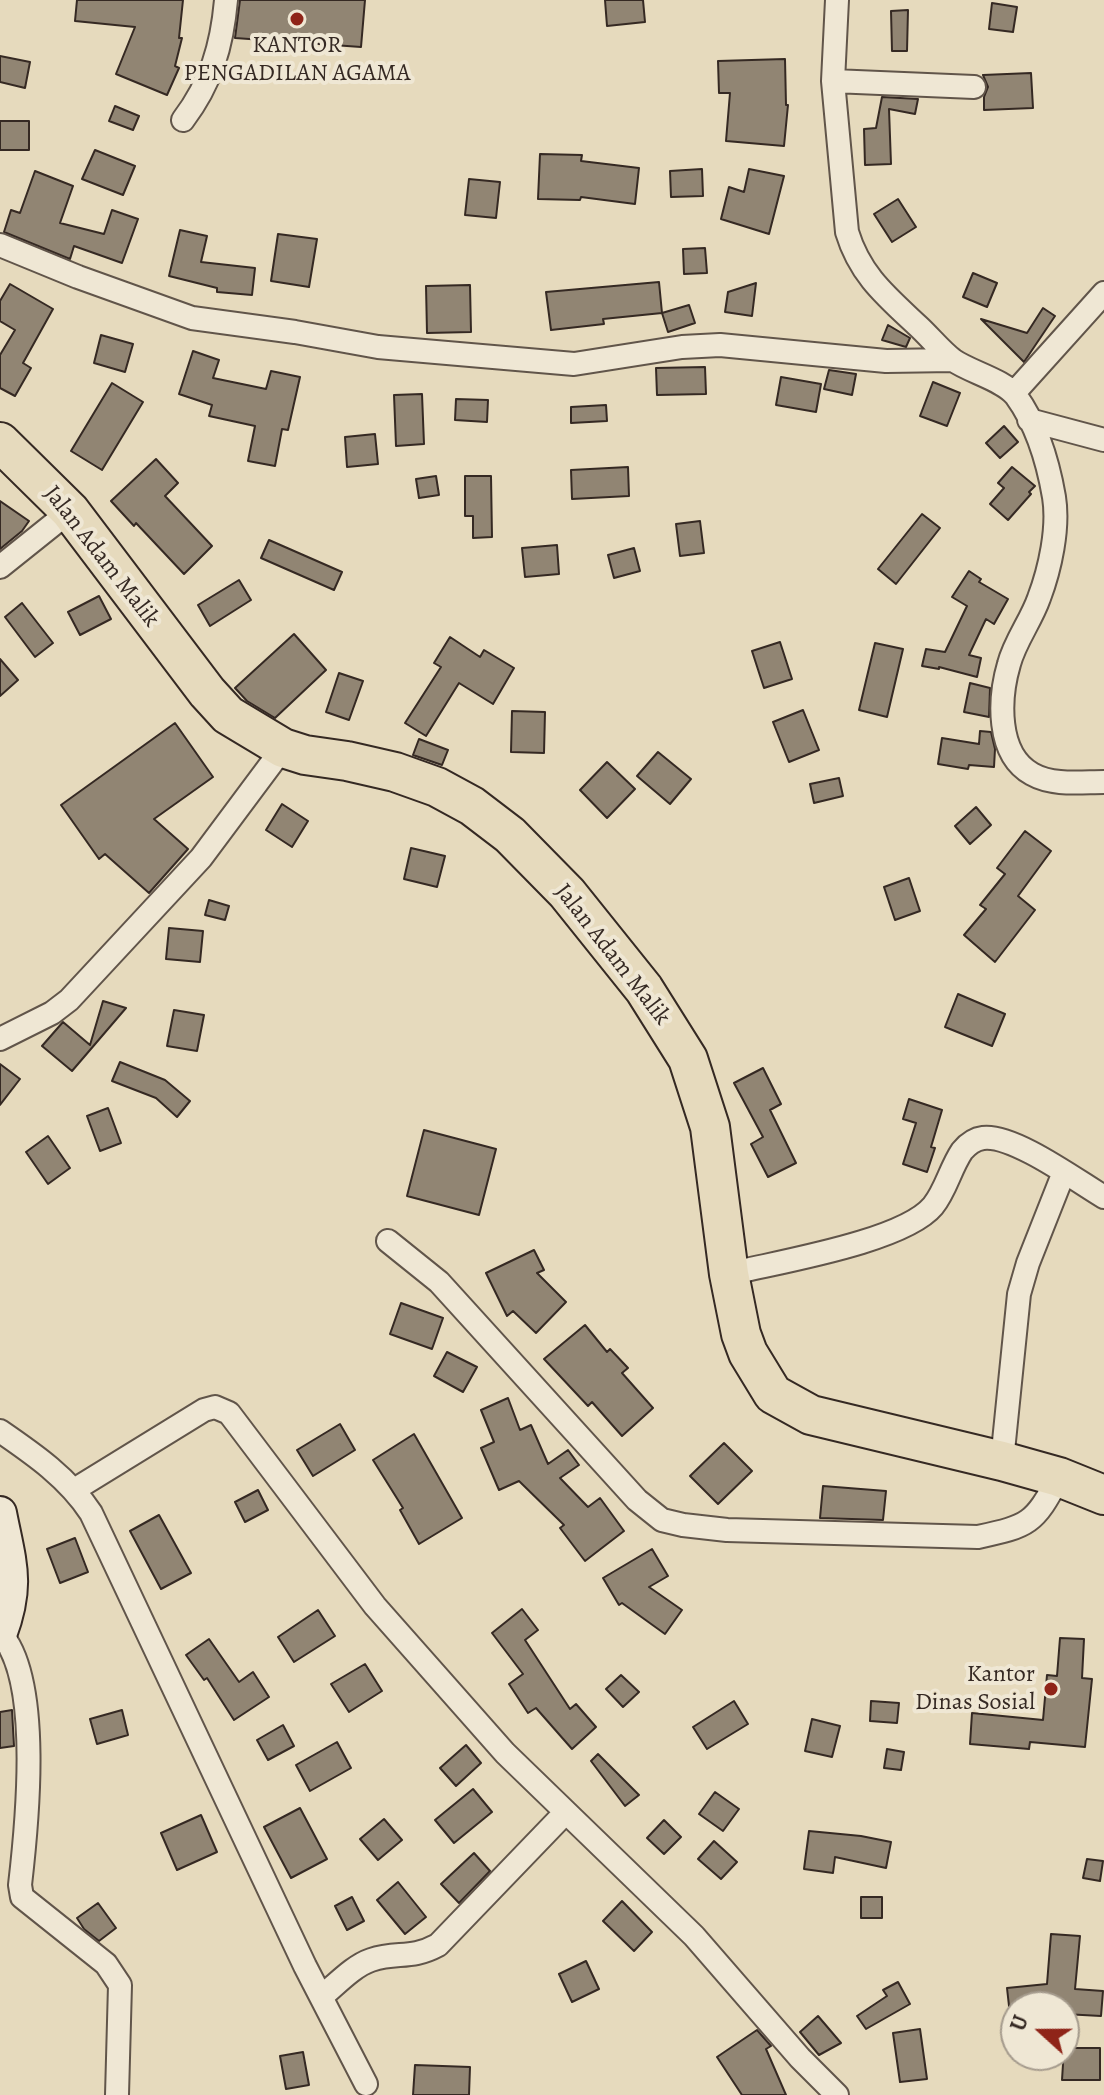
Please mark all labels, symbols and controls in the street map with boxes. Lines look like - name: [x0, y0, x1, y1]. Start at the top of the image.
- marker: KANTOR PENGADILAN AGAMA: [288, 10, 306, 28]
- place label: KANTOR PENGADILAN AGAMA: [183, 32, 411, 88]
- street label: Jalan Adam Malik: [37, 481, 165, 633]
- street label: Jalan Adam Malik: [548, 879, 676, 1031]
- place label: Kantor Dinas Sosial: [915, 1661, 1035, 1717]
- marker: Kantor Dinas Sosial: [1042, 1680, 1060, 1698]
- north arrow: [1000, 1991, 1080, 2071]
- text: U: [1003, 2011, 1036, 2035]

